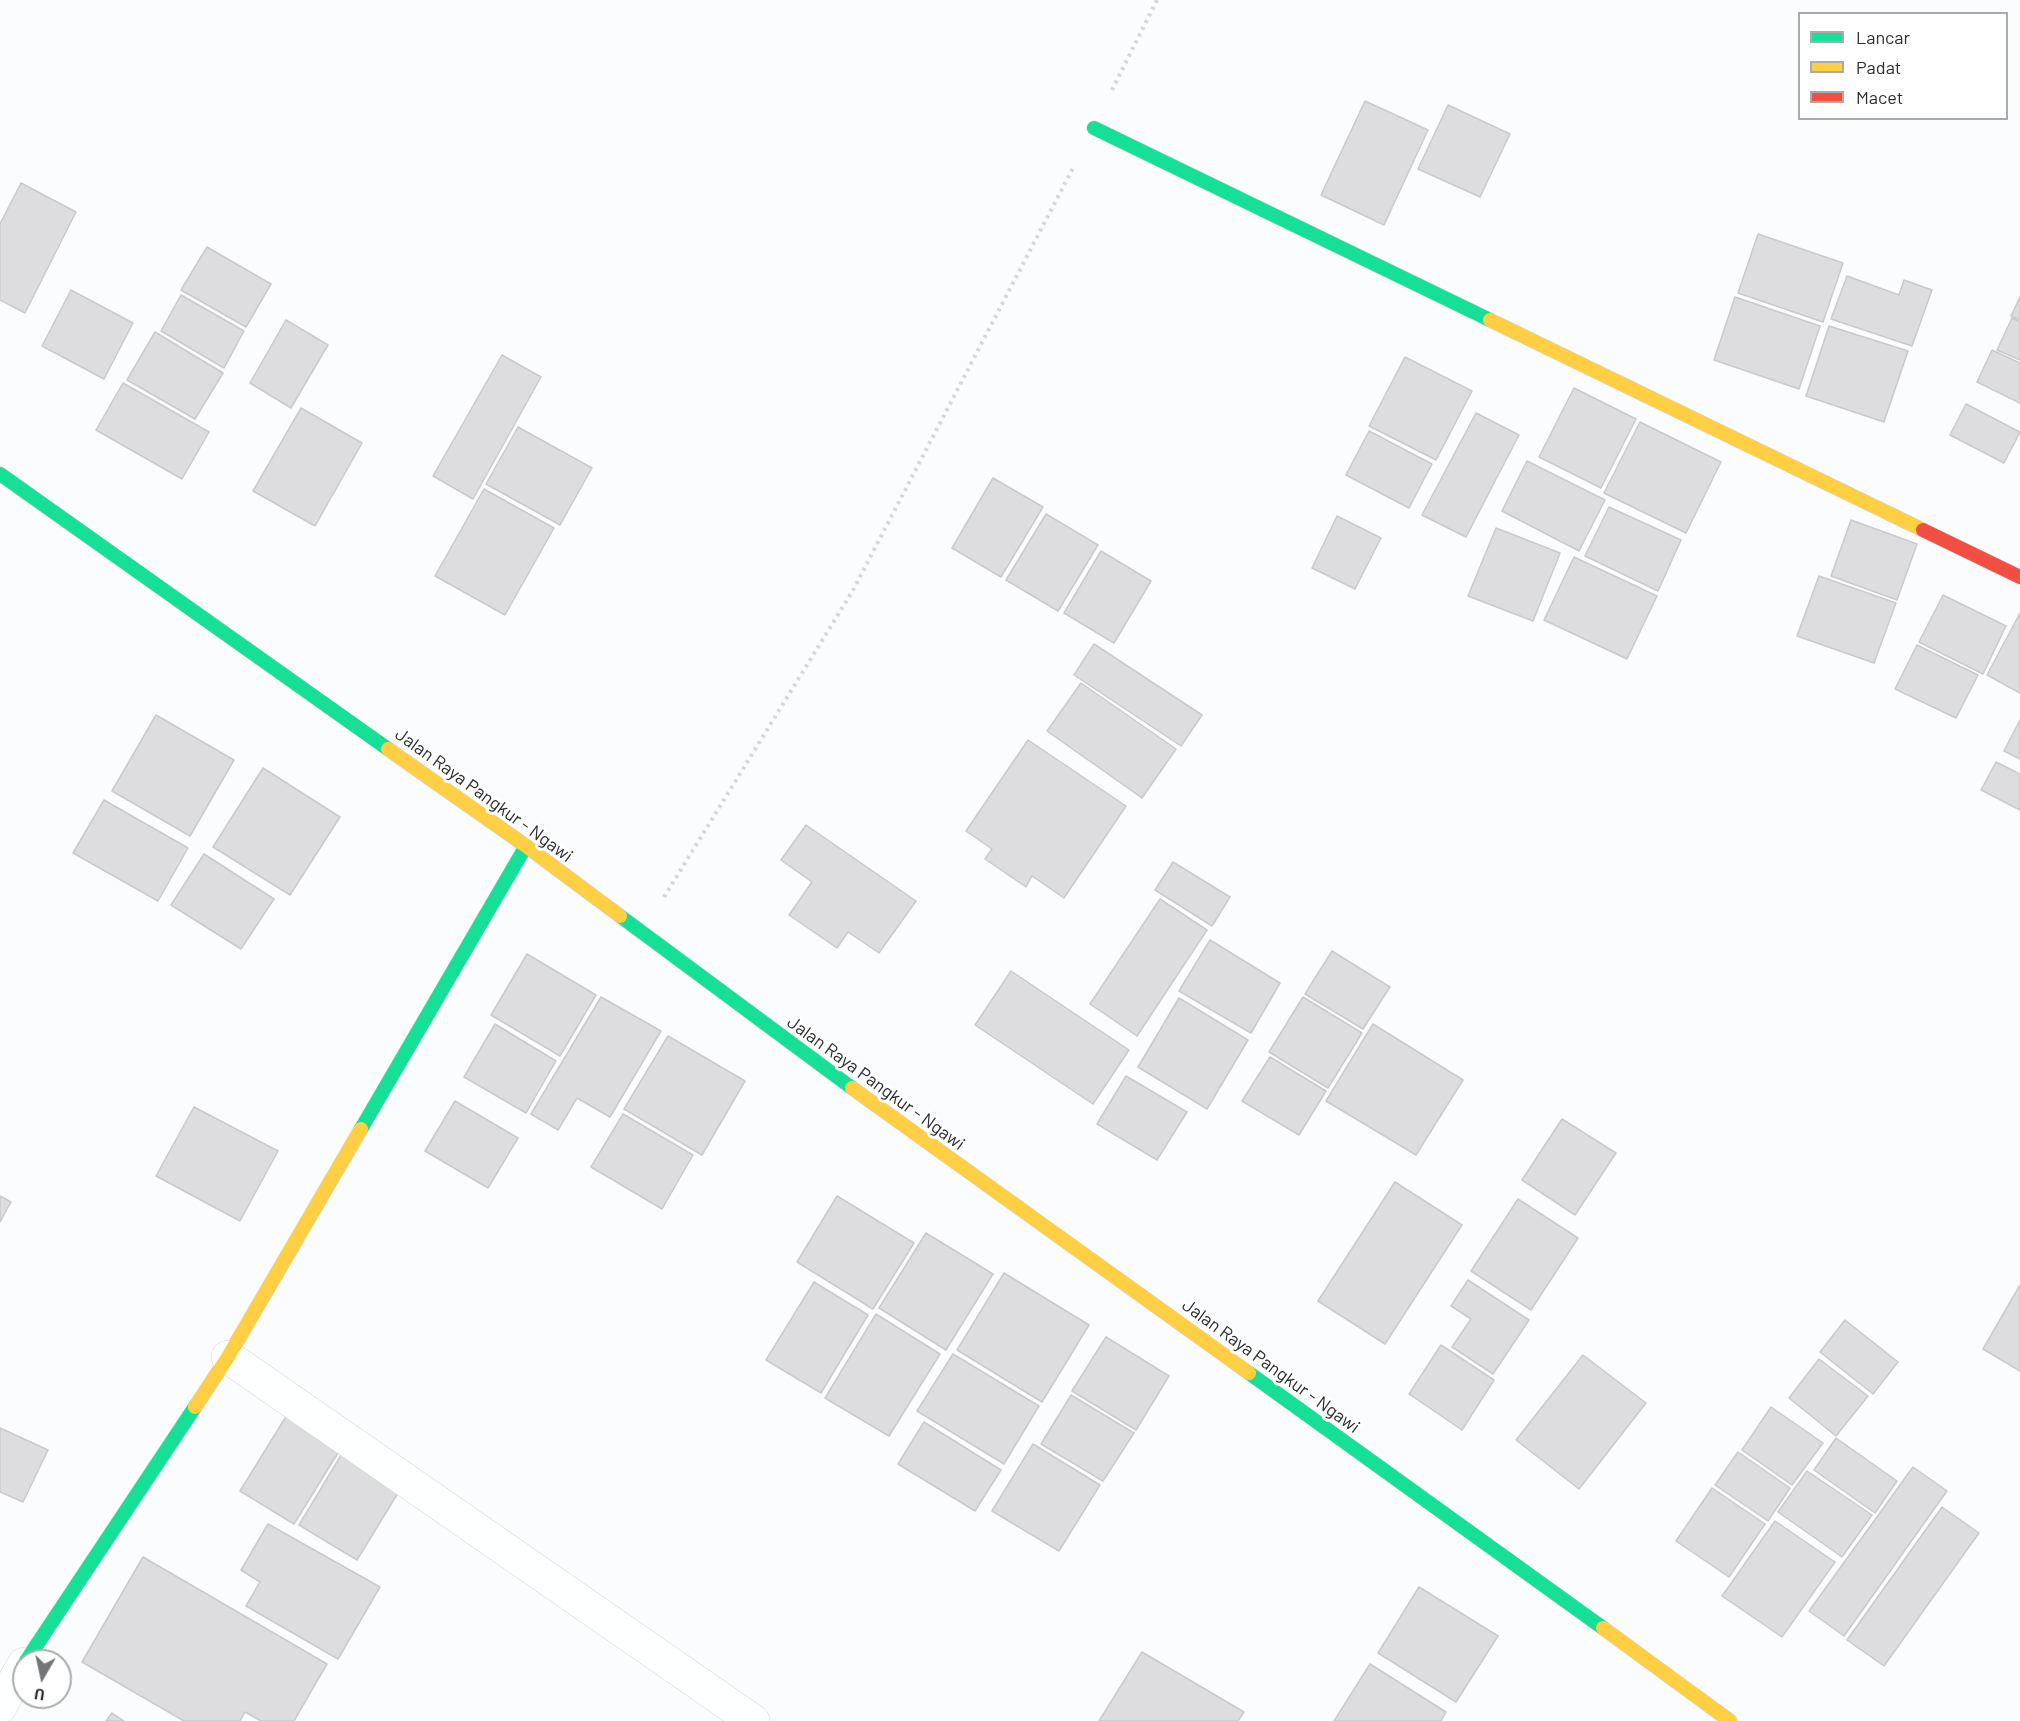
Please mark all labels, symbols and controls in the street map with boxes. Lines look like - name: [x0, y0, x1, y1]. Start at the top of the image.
- legend: [1798, 12, 2008, 120]
- text: Lancar: [1856, 26, 1910, 48]
- text: Padat: [1856, 56, 1901, 78]
- text: Macet: [1856, 86, 1903, 108]
- street label: Jalan Raya Pangkur - Ngawi: [391, 723, 577, 867]
- street label: Jalan Raya Pangkur - Ngawi: [783, 1011, 969, 1155]
- street label: Jalan Raya Pangkur - Ngawi: [1178, 1294, 1364, 1438]
- north arrow: [12, 1649, 72, 1709]
- text: U: [33, 1685, 46, 1705]

